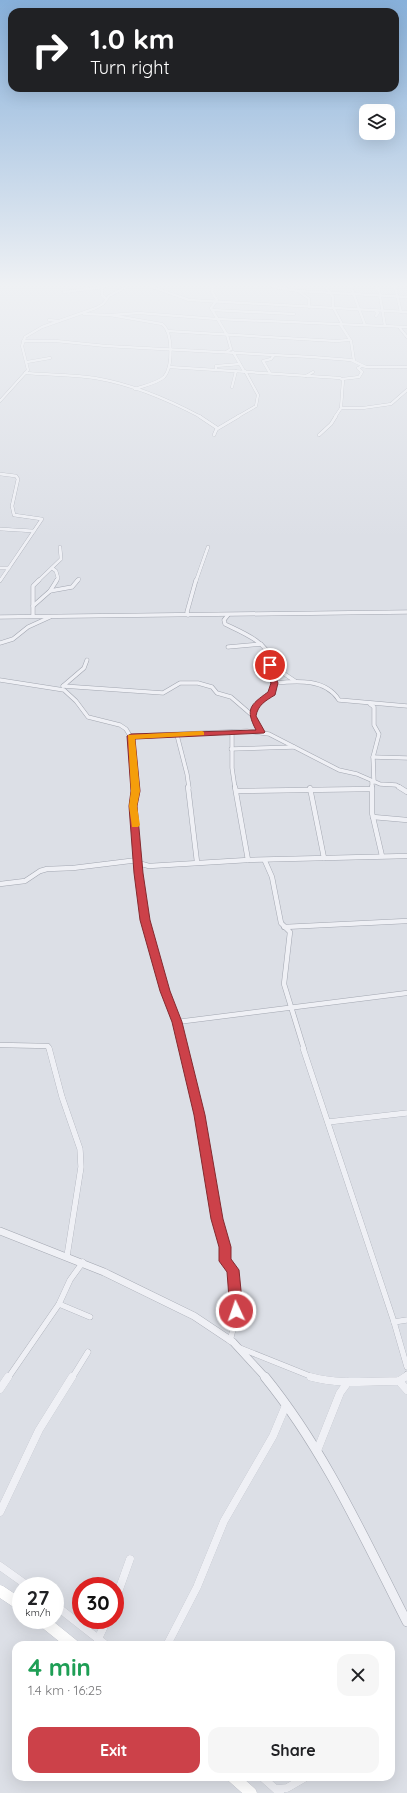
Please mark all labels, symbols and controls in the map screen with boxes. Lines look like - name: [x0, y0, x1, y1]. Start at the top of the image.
- text: 1.0 km: [90, 21, 175, 56]
- icon: right: [24, 24, 76, 76]
- text: Turn right: [90, 56, 170, 79]
- map controls: [359, 104, 395, 140]
- button: layers: [359, 104, 395, 140]
- pin: [253, 648, 287, 682]
- icon: arrive: [259, 654, 281, 676]
- position arrow: [215, 1290, 257, 1332]
- speed limit sign: 30: [72, 1577, 124, 1629]
- text: 27: [27, 1585, 49, 1610]
- text: km/h: [25, 1606, 51, 1619]
- text: 4 min: [28, 1652, 91, 1682]
- button: close: [337, 1654, 379, 1696]
- text: 1.4 km · 16:25: [28, 1682, 102, 1698]
- button: Exit: [28, 1727, 200, 1773]
- button: Share: [208, 1727, 379, 1773]

